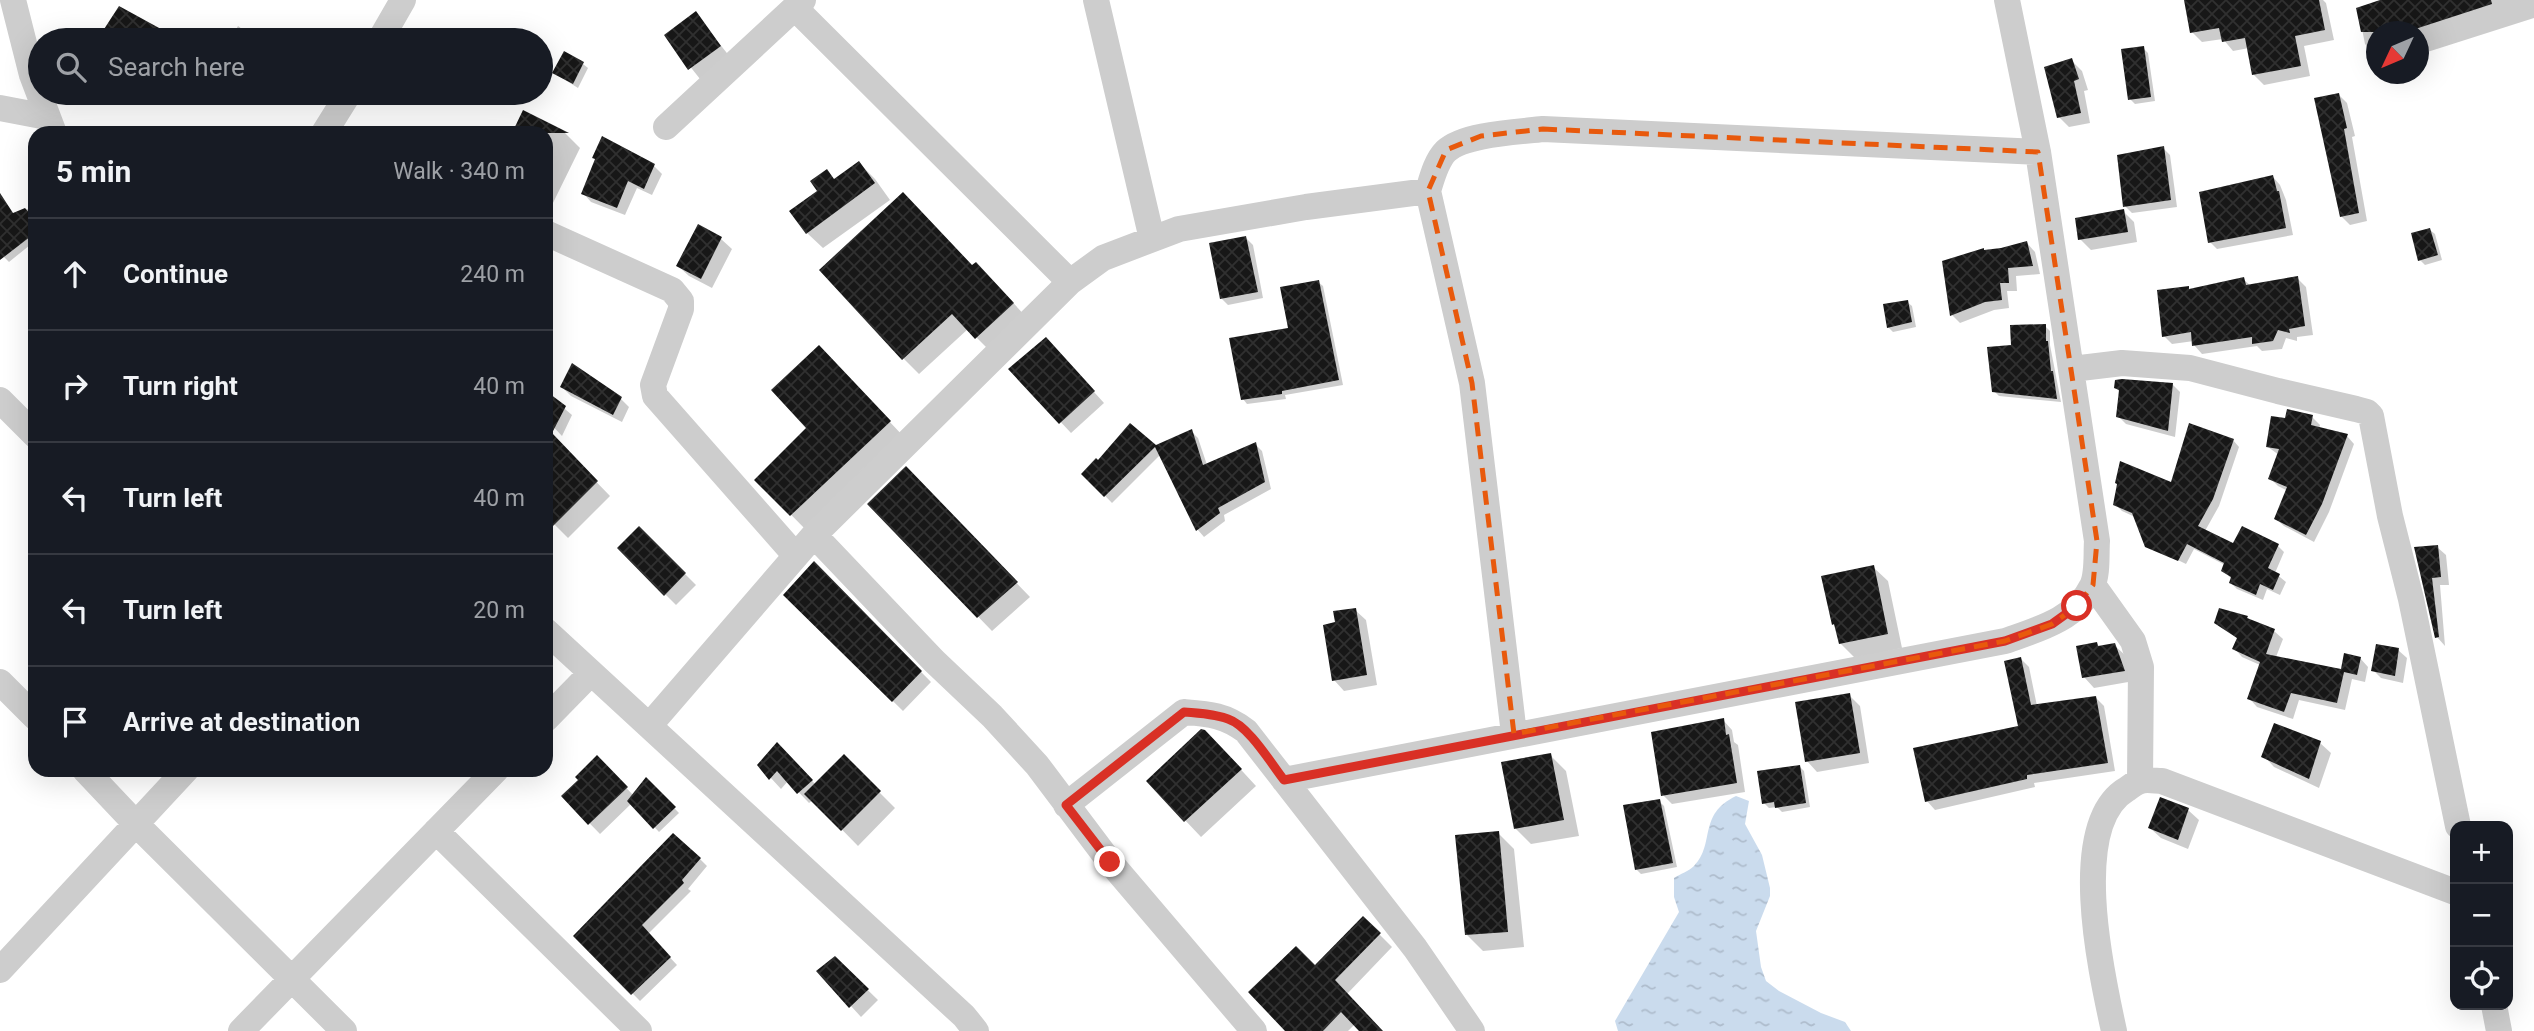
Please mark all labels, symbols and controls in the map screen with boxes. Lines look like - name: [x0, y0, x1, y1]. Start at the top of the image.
- north arrow: [2366, 21, 2429, 84]
- search box: [28, 28, 553, 105]
- icon: search: [52, 48, 90, 86]
- text: Search here: [108, 52, 245, 82]
- text: 5 min: [56, 154, 131, 189]
- text: Walk · 340 m: [393, 158, 525, 185]
- icon: ahead: [56, 255, 94, 293]
- text: Continue: [123, 259, 228, 289]
- text: 240 m: [460, 261, 525, 288]
- icon: right: [56, 367, 94, 405]
- text: Turn right: [123, 371, 238, 401]
- text: 40 m: [473, 373, 525, 400]
- icon: left: [56, 479, 94, 517]
- text: Turn left: [123, 483, 222, 513]
- text: 40 m: [473, 485, 525, 512]
- route start: [2061, 590, 2092, 621]
- icon: left: [56, 591, 94, 629]
- text: Turn left: [123, 595, 222, 625]
- text: 20 m: [473, 597, 525, 624]
- icon: arrive: [56, 703, 94, 741]
- text: Arrive at destination: [123, 707, 360, 737]
- map controls: [2450, 821, 2513, 1010]
- button: +: [2450, 821, 2513, 884]
- route end: [1094, 846, 1125, 877]
- button: −: [2450, 884, 2513, 947]
- button: locate: [2450, 947, 2513, 1010]

